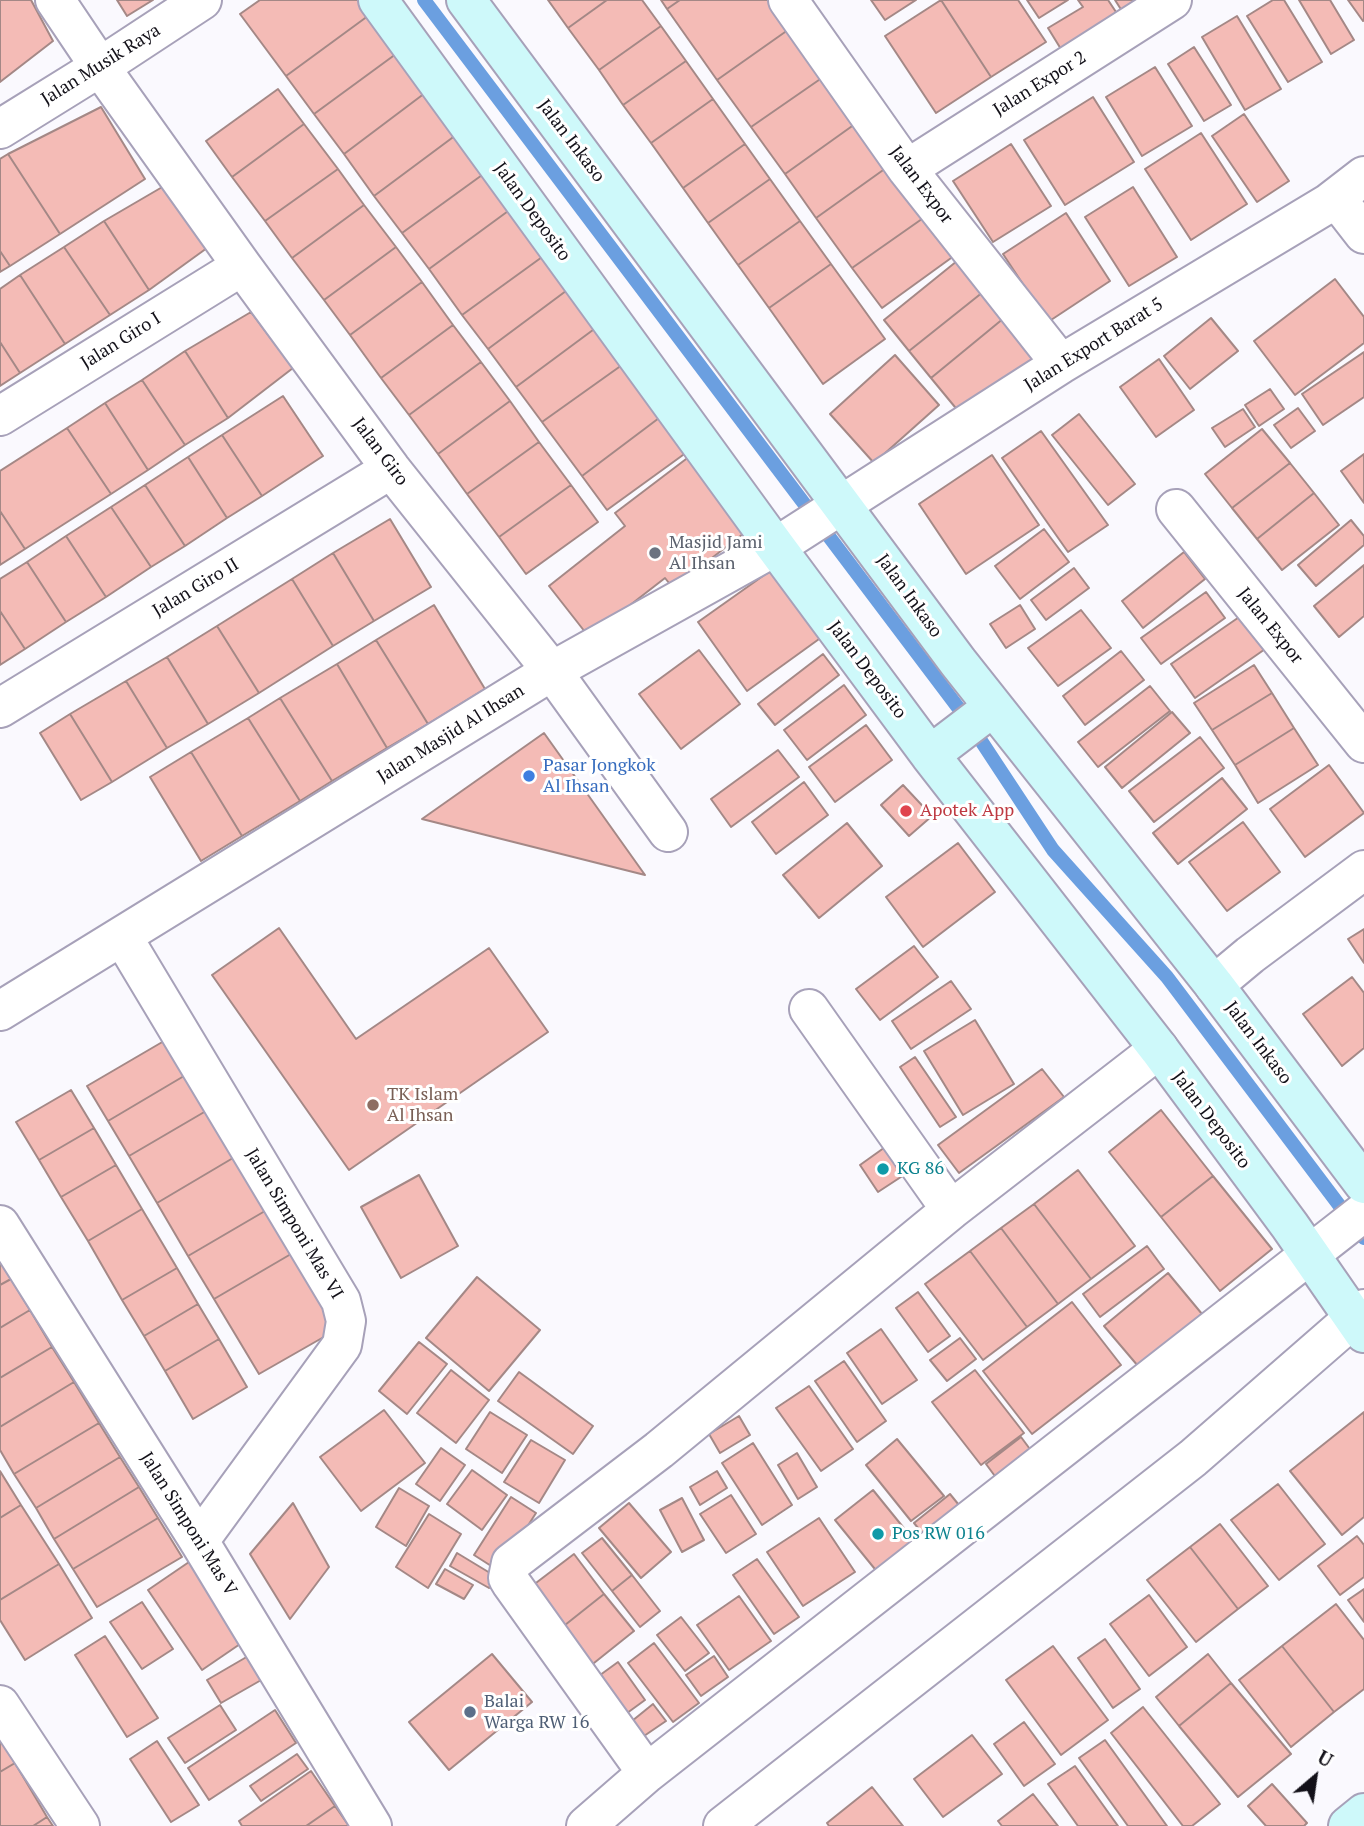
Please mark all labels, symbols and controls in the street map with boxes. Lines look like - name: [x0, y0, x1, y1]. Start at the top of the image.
- street label: Jalan Musik Raya: [37, 20, 165, 110]
- street label: Jalan Expor 2: [989, 47, 1091, 121]
- street label: Jalan Inkaso: [533, 95, 609, 187]
- street label: Jalan Expor: [885, 142, 957, 228]
- street label: Jalan Deposito: [489, 158, 575, 266]
- street label: Jalan Export Barat 5: [1021, 294, 1167, 396]
- street label: Jalan Giro I: [77, 308, 165, 374]
- street label: Jalan Giro: [347, 414, 413, 490]
- place label: Masjid Jami Al Ihsan: [669, 532, 763, 574]
- marker: Masjid Jami Al Ihsan: [647, 545, 663, 561]
- street label: Jalan Inkaso: [871, 550, 947, 642]
- street label: Jalan Giro II: [149, 554, 243, 622]
- street label: Jalan Expor: [1233, 584, 1307, 668]
- street label: Jalan Deposito: [823, 617, 911, 723]
- street label: Jalan Masjid Al Ihsan: [374, 680, 528, 788]
- place label: Pasar Jongkok Al Ihsan: [543, 755, 656, 798]
- marker: Pasar Jongkok Al Ihsan: [521, 768, 537, 784]
- place label: Apotek App: [920, 800, 1014, 822]
- marker: Apotek App: [898, 803, 914, 819]
- street label: Jalan Inkaso: [1220, 997, 1296, 1089]
- street label: Jalan Deposito: [1167, 1067, 1255, 1173]
- place label: TK Islam Al Ihsan: [387, 1084, 458, 1126]
- marker: TK Islam Al Ihsan: [365, 1097, 381, 1113]
- street label: Jalan Simponi Mas VI: [241, 1145, 347, 1303]
- place label: KG 86: [897, 1158, 944, 1180]
- marker: KG 86: [875, 1161, 891, 1177]
- street label: Jalan Simponi Mas V: [135, 1448, 241, 1600]
- place label: Pos RW 016: [892, 1523, 985, 1545]
- marker: Pos RW 016: [870, 1526, 886, 1542]
- place label: Balai Warga RW 16: [484, 1691, 589, 1734]
- marker: Balai Warga RW 16: [462, 1704, 478, 1720]
- north arrow: [1280, 1742, 1350, 1812]
- text: U: [1313, 1744, 1337, 1772]

